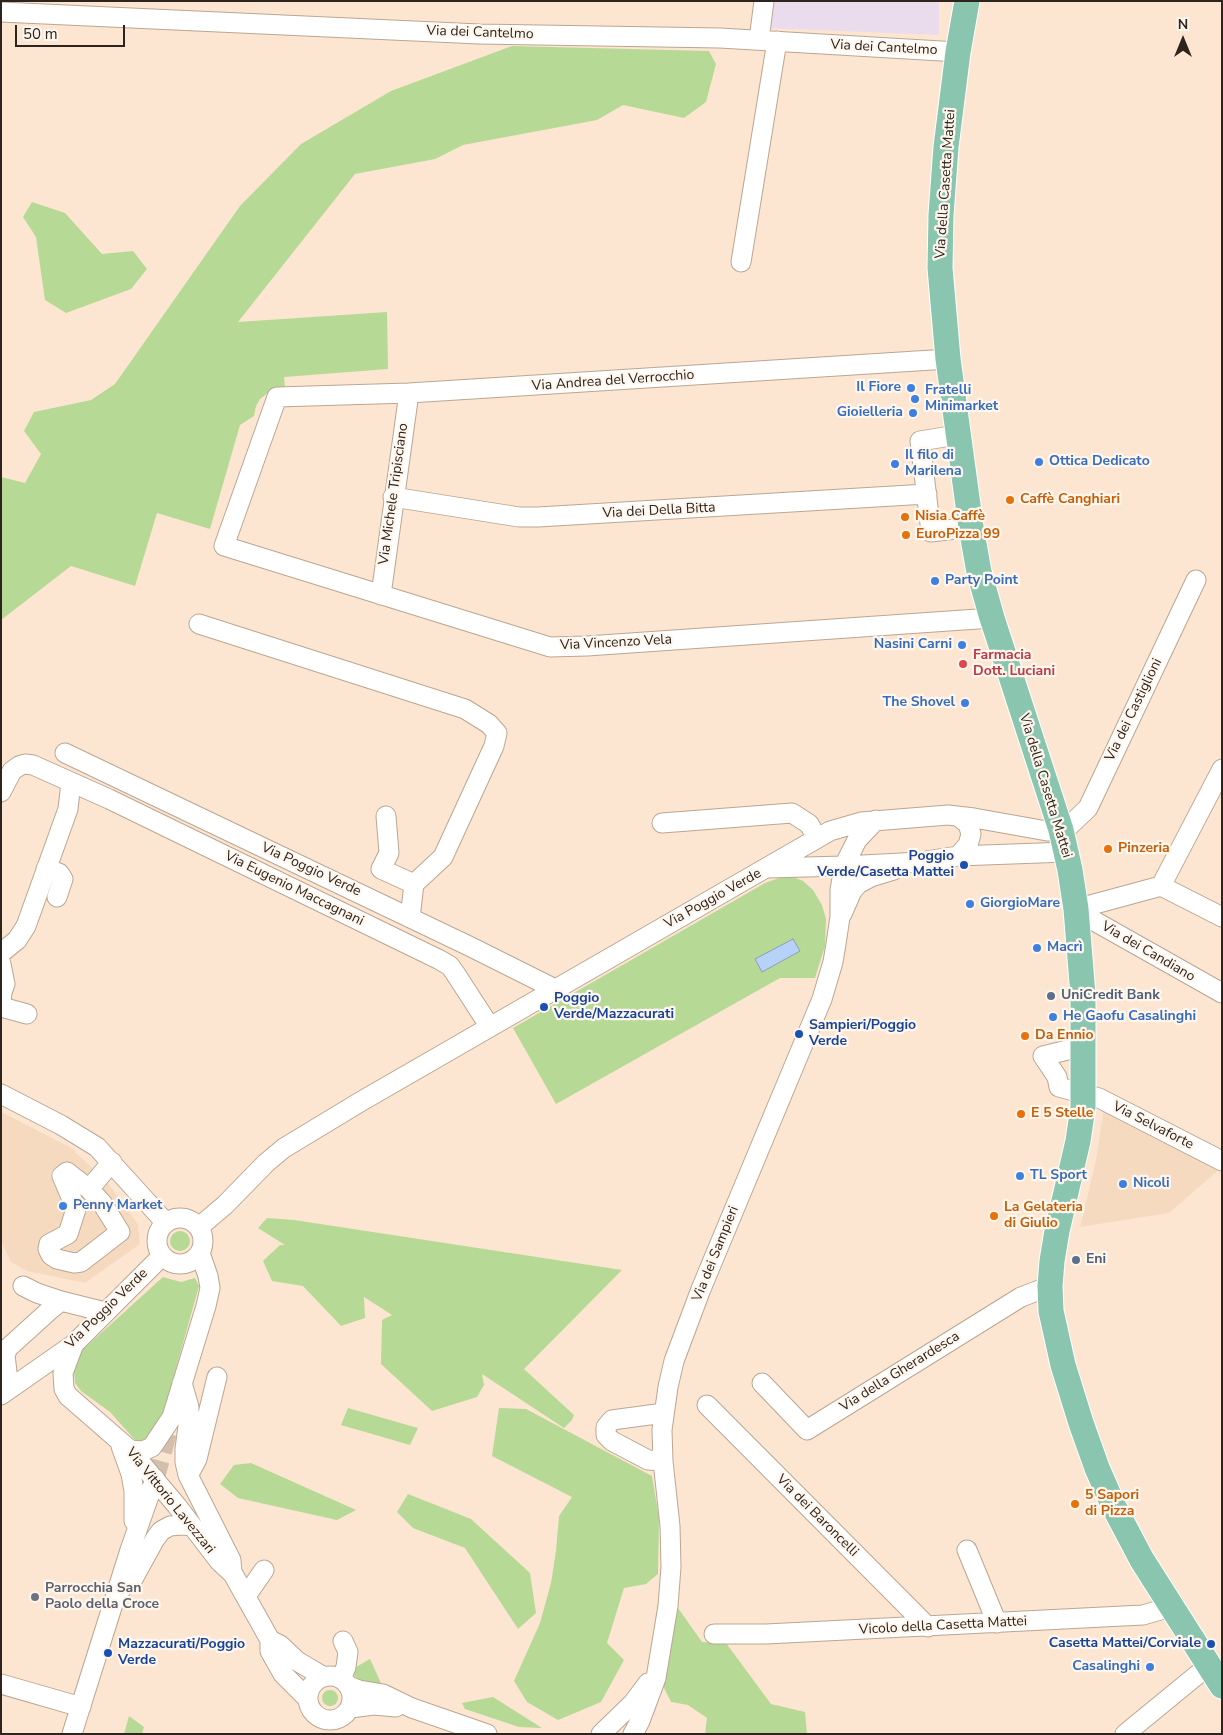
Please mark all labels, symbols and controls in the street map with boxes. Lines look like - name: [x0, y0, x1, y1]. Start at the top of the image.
- scale bar: [18, 15, 128, 47]
- north arrow: [1158, 15, 1208, 65]
- text: N: [1178, 15, 1188, 34]
- street label: Via dei Cantelmo: [426, 23, 534, 43]
- text: 50 m: [23, 24, 58, 44]
- street label: Via dei Cantelmo: [830, 37, 938, 59]
- street label: Via della Casetta Mattei: [932, 109, 960, 259]
- street label: Via Andrea del Verrocchio: [531, 367, 695, 395]
- place label: Il Fiore: [856, 380, 901, 396]
- marker: Il Fiore: [905, 382, 917, 394]
- place label: Fratelli Minimarket: [925, 383, 998, 416]
- marker: Fratelli Minimarket: [909, 393, 921, 405]
- place label: Gioielleria: [837, 405, 903, 421]
- marker: Gioielleria: [907, 407, 919, 419]
- street label: Via Michele Tripisciano: [376, 422, 412, 566]
- place label: Il filo di Marilena: [905, 448, 962, 481]
- place label: Ottica Dedicato: [1049, 454, 1150, 470]
- marker: Ottica Dedicato: [1033, 456, 1045, 468]
- marker: Il filo di Marilena: [889, 458, 901, 470]
- place label: Caffè Canghiari: [1020, 492, 1120, 508]
- marker: Caffè Canghiari: [1004, 494, 1016, 506]
- street label: Via dei Della Bitta: [602, 500, 716, 522]
- place label: Nisia Caffè: [915, 509, 985, 525]
- marker: Nisia Caffè: [899, 511, 911, 523]
- place label: EuroPizza 99: [916, 527, 1000, 543]
- marker: EuroPizza 99: [900, 529, 912, 541]
- place label: Party Point: [945, 573, 1018, 589]
- marker: Party Point: [929, 575, 941, 587]
- street label: Via Vincenzo Vela: [560, 632, 672, 654]
- place label: Nasini Carni: [874, 637, 952, 653]
- marker: Nasini Carni: [956, 639, 968, 651]
- place label: Farmacia Dott. Luciani: [973, 648, 1055, 680]
- street label: Via dei Castiglioni: [1102, 656, 1166, 764]
- marker: Farmacia Dott. Luciani: [957, 658, 969, 670]
- place label: The Shovel: [883, 695, 955, 711]
- marker: The Shovel: [959, 697, 971, 709]
- street label: Via della Casetta Mattei: [1015, 712, 1075, 860]
- street label: Via Poggio Verde: [258, 840, 364, 900]
- place label: Pinzeria: [1118, 841, 1170, 857]
- marker: Pinzeria: [1102, 843, 1114, 855]
- street label: Via Eugenio Maccagnani: [222, 848, 366, 930]
- place label: Poggio Verde/Casetta Mattei: [817, 849, 954, 882]
- marker: Poggio Verde/Casetta Mattei: [958, 859, 970, 871]
- street label: Via Poggio Verde: [662, 865, 764, 933]
- place label: GiorgioMare: [980, 896, 1060, 912]
- marker: GiorgioMare: [964, 898, 976, 910]
- street label: Via dei Candiano: [1098, 918, 1198, 986]
- place label: Macrì: [1047, 940, 1082, 956]
- marker: Macrì: [1031, 942, 1043, 954]
- place label: UniCredit Bank: [1061, 988, 1160, 1004]
- marker: UniCredit Bank: [1045, 990, 1057, 1002]
- place label: Poggio Verde/Mazzacurati: [554, 991, 674, 1024]
- marker: Poggio Verde/Mazzacurati: [538, 1001, 550, 1013]
- place label: He Gaofu Casalinghi: [1063, 1009, 1196, 1025]
- marker: He Gaofu Casalinghi: [1047, 1011, 1059, 1023]
- place label: Sampieri/Poggio Verde: [809, 1018, 916, 1050]
- marker: Sampieri/Poggio Verde: [793, 1028, 805, 1040]
- place label: Da Ennio: [1035, 1028, 1093, 1044]
- marker: Da Ennio: [1019, 1030, 1031, 1042]
- street label: Via Selvaforte: [1110, 1098, 1196, 1154]
- place label: E 5 Stelle: [1031, 1106, 1093, 1122]
- marker: E 5 Stelle: [1015, 1108, 1027, 1120]
- place label: TL Sport: [1030, 1168, 1087, 1184]
- marker: TL Sport: [1014, 1170, 1026, 1182]
- place label: Nicoli: [1133, 1176, 1170, 1192]
- marker: Nicoli: [1117, 1178, 1129, 1190]
- place label: Penny Market: [73, 1198, 162, 1214]
- marker: Penny Market: [57, 1200, 69, 1212]
- place label: La Gelateria di Giulio: [1004, 1200, 1083, 1232]
- street label: Via dei Sampieri: [689, 1204, 743, 1304]
- marker: La Gelateria di Giulio: [988, 1210, 1000, 1222]
- place label: Eni: [1086, 1252, 1106, 1268]
- marker: Eni: [1070, 1254, 1082, 1266]
- street label: Via Poggio Verde: [62, 1265, 152, 1353]
- street label: Via della Gherardesca: [837, 1328, 963, 1416]
- street label: Via Vittorio Lavezzari: [122, 1444, 218, 1558]
- street label: Via dei Baroncelli: [772, 1471, 862, 1561]
- place label: 5 Sapori di Pizza: [1085, 1488, 1139, 1520]
- marker: 5 Sapori di Pizza: [1069, 1498, 1081, 1510]
- place label: Parrocchia San Paolo della Croce: [45, 1581, 159, 1614]
- marker: Parrocchia San Paolo della Croce: [29, 1591, 41, 1603]
- street label: Vicolo della Casetta Mattei: [858, 1613, 1028, 1639]
- place label: Casetta Mattei/Corviale: [1049, 1636, 1201, 1652]
- place label: Mazzacurati/Poggio Verde: [118, 1637, 245, 1670]
- marker: Casetta Mattei/Corviale: [1205, 1638, 1217, 1650]
- marker: Mazzacurati/Poggio Verde: [102, 1647, 114, 1659]
- place label: Casalinghi: [1072, 1659, 1140, 1675]
- marker: Casalinghi: [1144, 1661, 1156, 1673]

